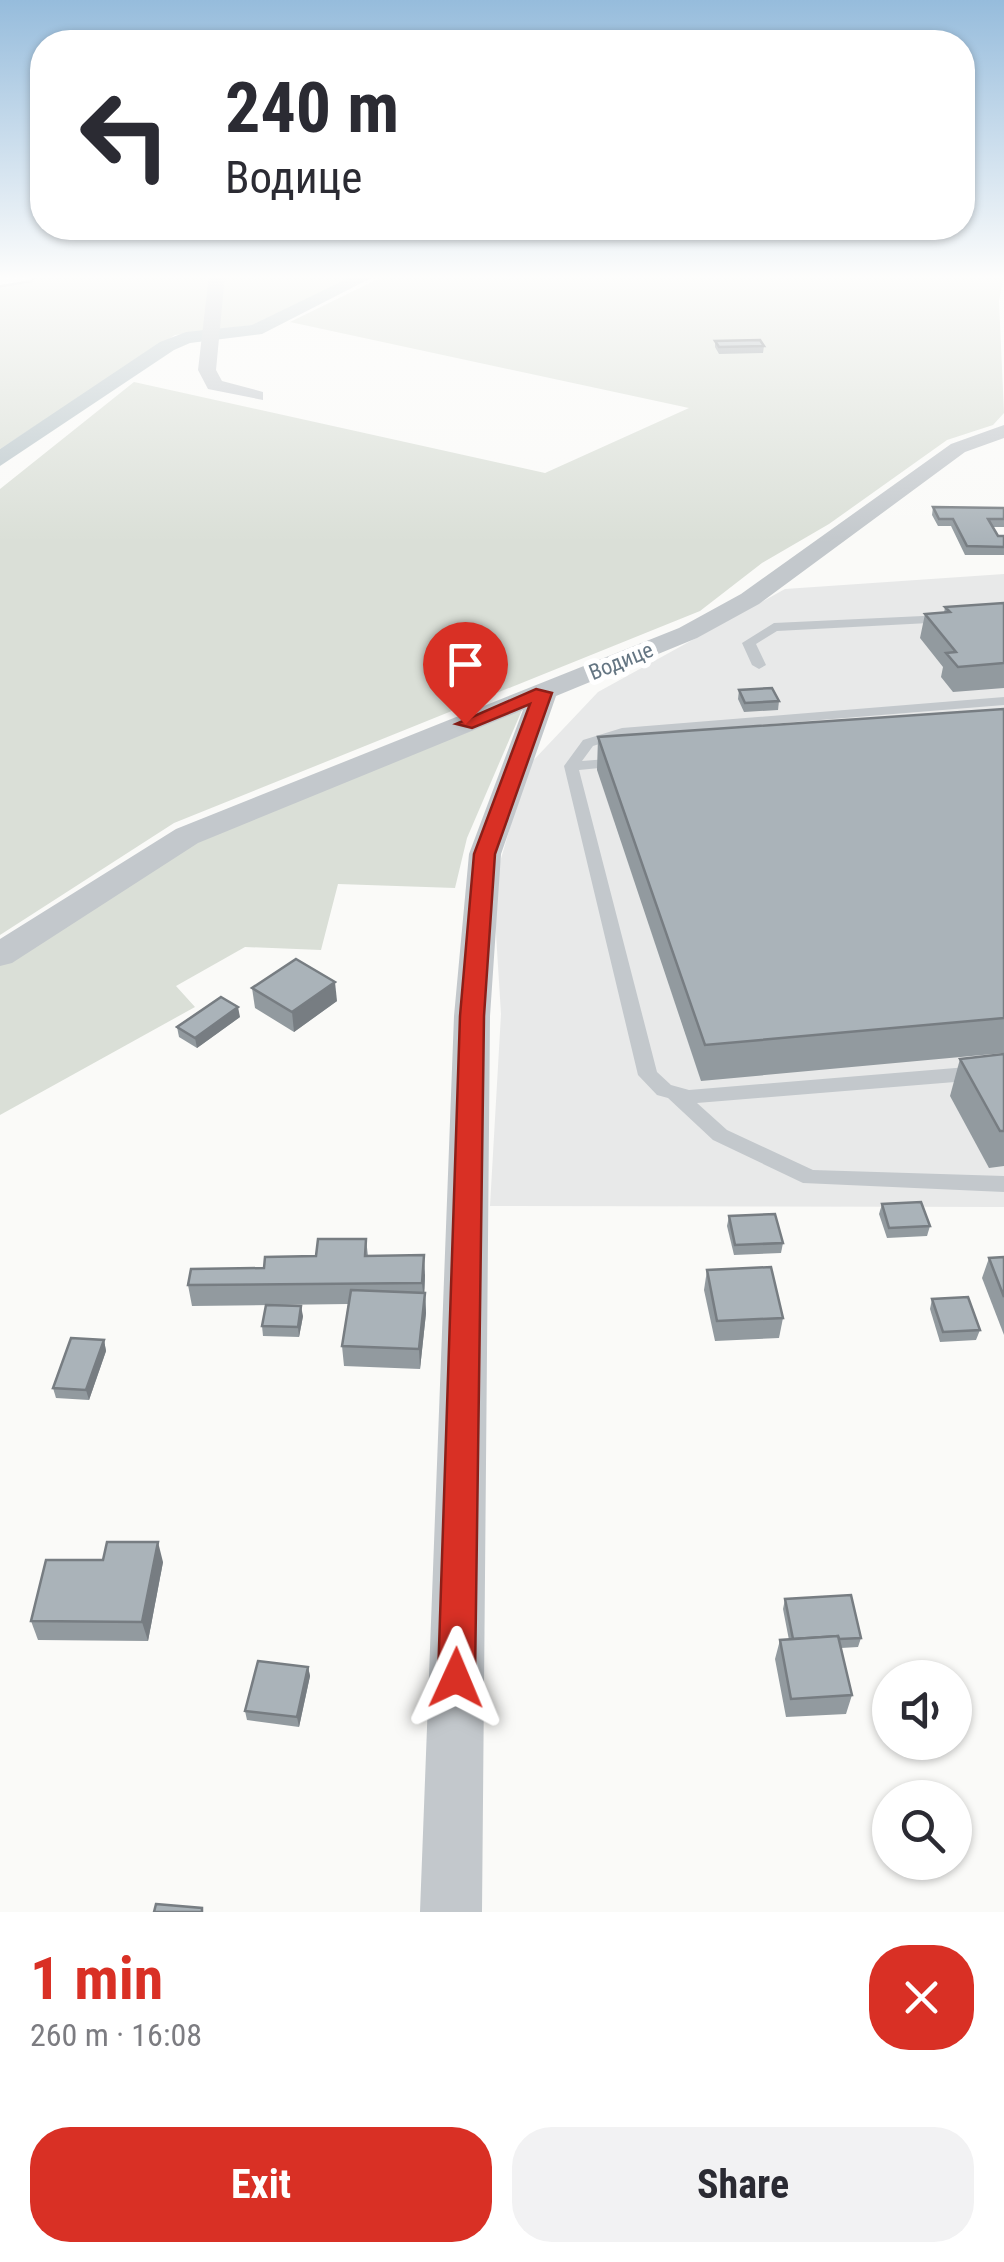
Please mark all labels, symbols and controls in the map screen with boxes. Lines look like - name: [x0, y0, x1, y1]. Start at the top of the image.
- text: 240 m: [225, 67, 399, 149]
- icon: left: [60, 70, 190, 200]
- text: Водице: [225, 151, 362, 204]
- pin: [423, 622, 508, 725]
- icon: arrive: [438, 637, 493, 692]
- street label: Водице: [585, 637, 657, 685]
- position arrow: [404, 1626, 508, 1730]
- map controls: [872, 1660, 972, 1880]
- button: sound: [872, 1660, 972, 1760]
- button: search: [872, 1780, 972, 1880]
- text: 1 min: [30, 1943, 163, 2014]
- button: close: [869, 1945, 974, 2050]
- text: 260 m · 16:08: [30, 2016, 202, 2054]
- button: Exit: [30, 2127, 492, 2242]
- button: Share: [512, 2127, 974, 2242]

